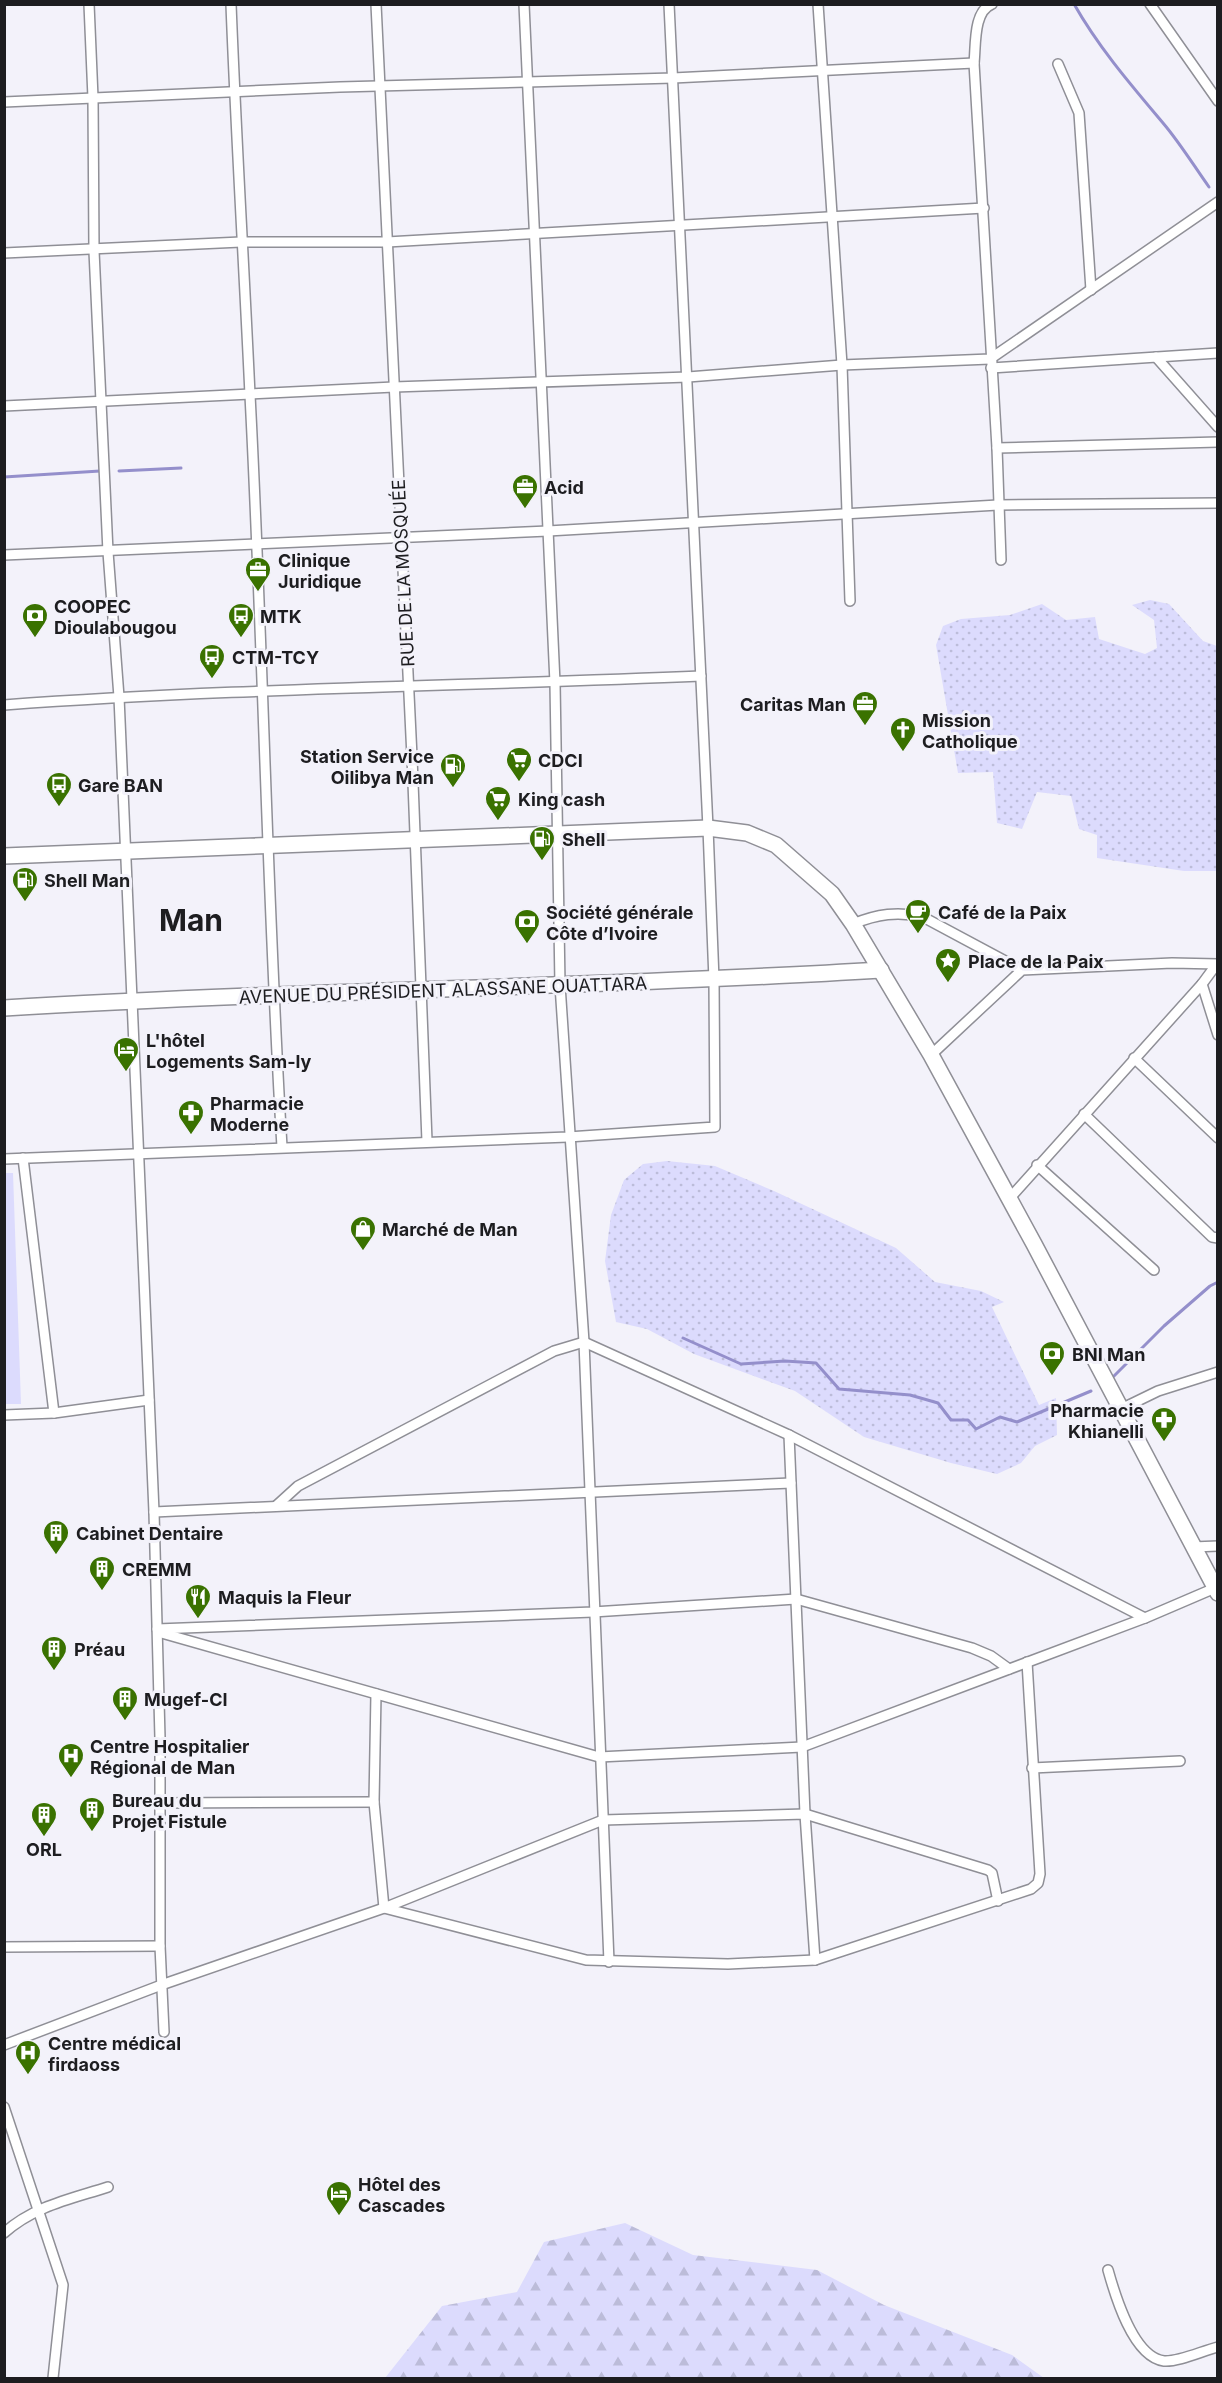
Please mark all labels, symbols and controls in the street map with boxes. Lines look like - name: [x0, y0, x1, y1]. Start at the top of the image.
- office icon: Acid: [510, 472, 540, 510]
- place label: Acid: [544, 477, 584, 498]
- street label: RUE DE LA MOSQUÉE: [387, 479, 418, 667]
- place label: Clinique Juridique: [278, 550, 362, 592]
- office icon: Clinique Juridique: [243, 555, 273, 593]
- place label: COOPEC Dioulabougou: [54, 596, 177, 638]
- bank icon: COOPEC Dioulabougou: [20, 601, 50, 639]
- bus stop icon: MTK: [226, 601, 256, 639]
- place label: MTK: [260, 606, 302, 627]
- bus stop icon: CTM-TCY: [197, 642, 227, 680]
- place label: CTM-TCY: [232, 647, 319, 668]
- office icon: Caritas Man: [850, 689, 880, 727]
- place label: Caritas Man: [740, 694, 846, 715]
- place label: Mission Catholique: [922, 710, 1018, 752]
- church icon: Mission Catholique: [888, 715, 918, 753]
- supermarket icon: CDCI: [504, 745, 534, 783]
- place label: Station Service Oilibya Man: [300, 746, 434, 788]
- place label: CDCI: [538, 750, 583, 771]
- fuel station icon: Station Service Oilibya Man: [438, 751, 468, 789]
- bus stop icon: Gare BAN: [44, 770, 74, 808]
- place label: Gare BAN: [78, 775, 163, 796]
- supermarket icon: King cash: [483, 784, 513, 822]
- place label: King cash: [518, 789, 605, 810]
- fuel station icon: Shell: [527, 824, 557, 862]
- place label: Shell: [562, 829, 605, 850]
- fuel station icon: Shell Man: [10, 865, 40, 903]
- place label: Shell Man: [44, 870, 130, 891]
- cafe icon: Café de la Paix: [903, 897, 933, 935]
- district label: Man: [159, 902, 223, 938]
- place label: Société générale Côte d’Ivoire: [546, 902, 694, 944]
- place label: Café de la Paix: [938, 902, 1067, 923]
- bank icon: Société générale Côte d’Ivoire: [512, 907, 542, 945]
- place icon: Place de la Paix: [933, 946, 963, 984]
- place label: Place de la Paix: [968, 951, 1104, 972]
- street label: AVENUE DU PRÉSIDENT ALASSANE OUATTARA: [238, 971, 648, 1008]
- place label: L'hôtel Logements Sam-ly: [146, 1030, 312, 1072]
- hotel icon: L'hôtel Logements Sam-ly: [111, 1035, 141, 1073]
- place label: Pharmacie Moderne: [210, 1093, 304, 1135]
- pharmacy icon: Pharmacie Moderne: [176, 1098, 206, 1136]
- shop icon: Marché de Man: [348, 1214, 378, 1252]
- place label: Marché de Man: [382, 1219, 518, 1240]
- bank icon: BNI Man: [1037, 1339, 1067, 1377]
- place label: BNI Man: [1072, 1344, 1145, 1365]
- place label: Pharmacie Khianelli: [1050, 1400, 1144, 1442]
- pharmacy icon: Pharmacie Khianelli: [1149, 1405, 1179, 1443]
- building icon: Cabinet Dentaire: [41, 1518, 71, 1556]
- place label: Cabinet Dentaire: [76, 1523, 224, 1544]
- building icon: CREMM: [87, 1554, 117, 1592]
- place label: CREMM: [122, 1559, 192, 1580]
- restaurant icon: Maquis la Fleur: [183, 1582, 213, 1620]
- place label: Maquis la Fleur: [218, 1587, 351, 1608]
- building icon: Préau: [39, 1634, 69, 1672]
- place label: Préau: [74, 1639, 125, 1660]
- building icon: Mugef-CI: [110, 1684, 140, 1722]
- place label: Mugef-CI: [144, 1689, 228, 1710]
- place label: Centre Hospitalier Régional de Man: [90, 1736, 249, 1778]
- hospital icon: Centre Hospitalier Régional de Man: [56, 1741, 86, 1779]
- place label: Bureau du Projet Fistule: [112, 1790, 227, 1832]
- building icon: Bureau du Projet Fistule: [77, 1795, 107, 1833]
- building icon: ORL: [29, 1800, 59, 1838]
- place label: ORL: [26, 1839, 62, 1860]
- place label: Centre médical firdaoss: [48, 2033, 181, 2075]
- hospital icon: Centre médical firdaoss: [13, 2038, 43, 2076]
- place label: Hôtel des Cascades: [358, 2174, 445, 2216]
- hotel icon: Hôtel des Cascades: [324, 2179, 354, 2217]

